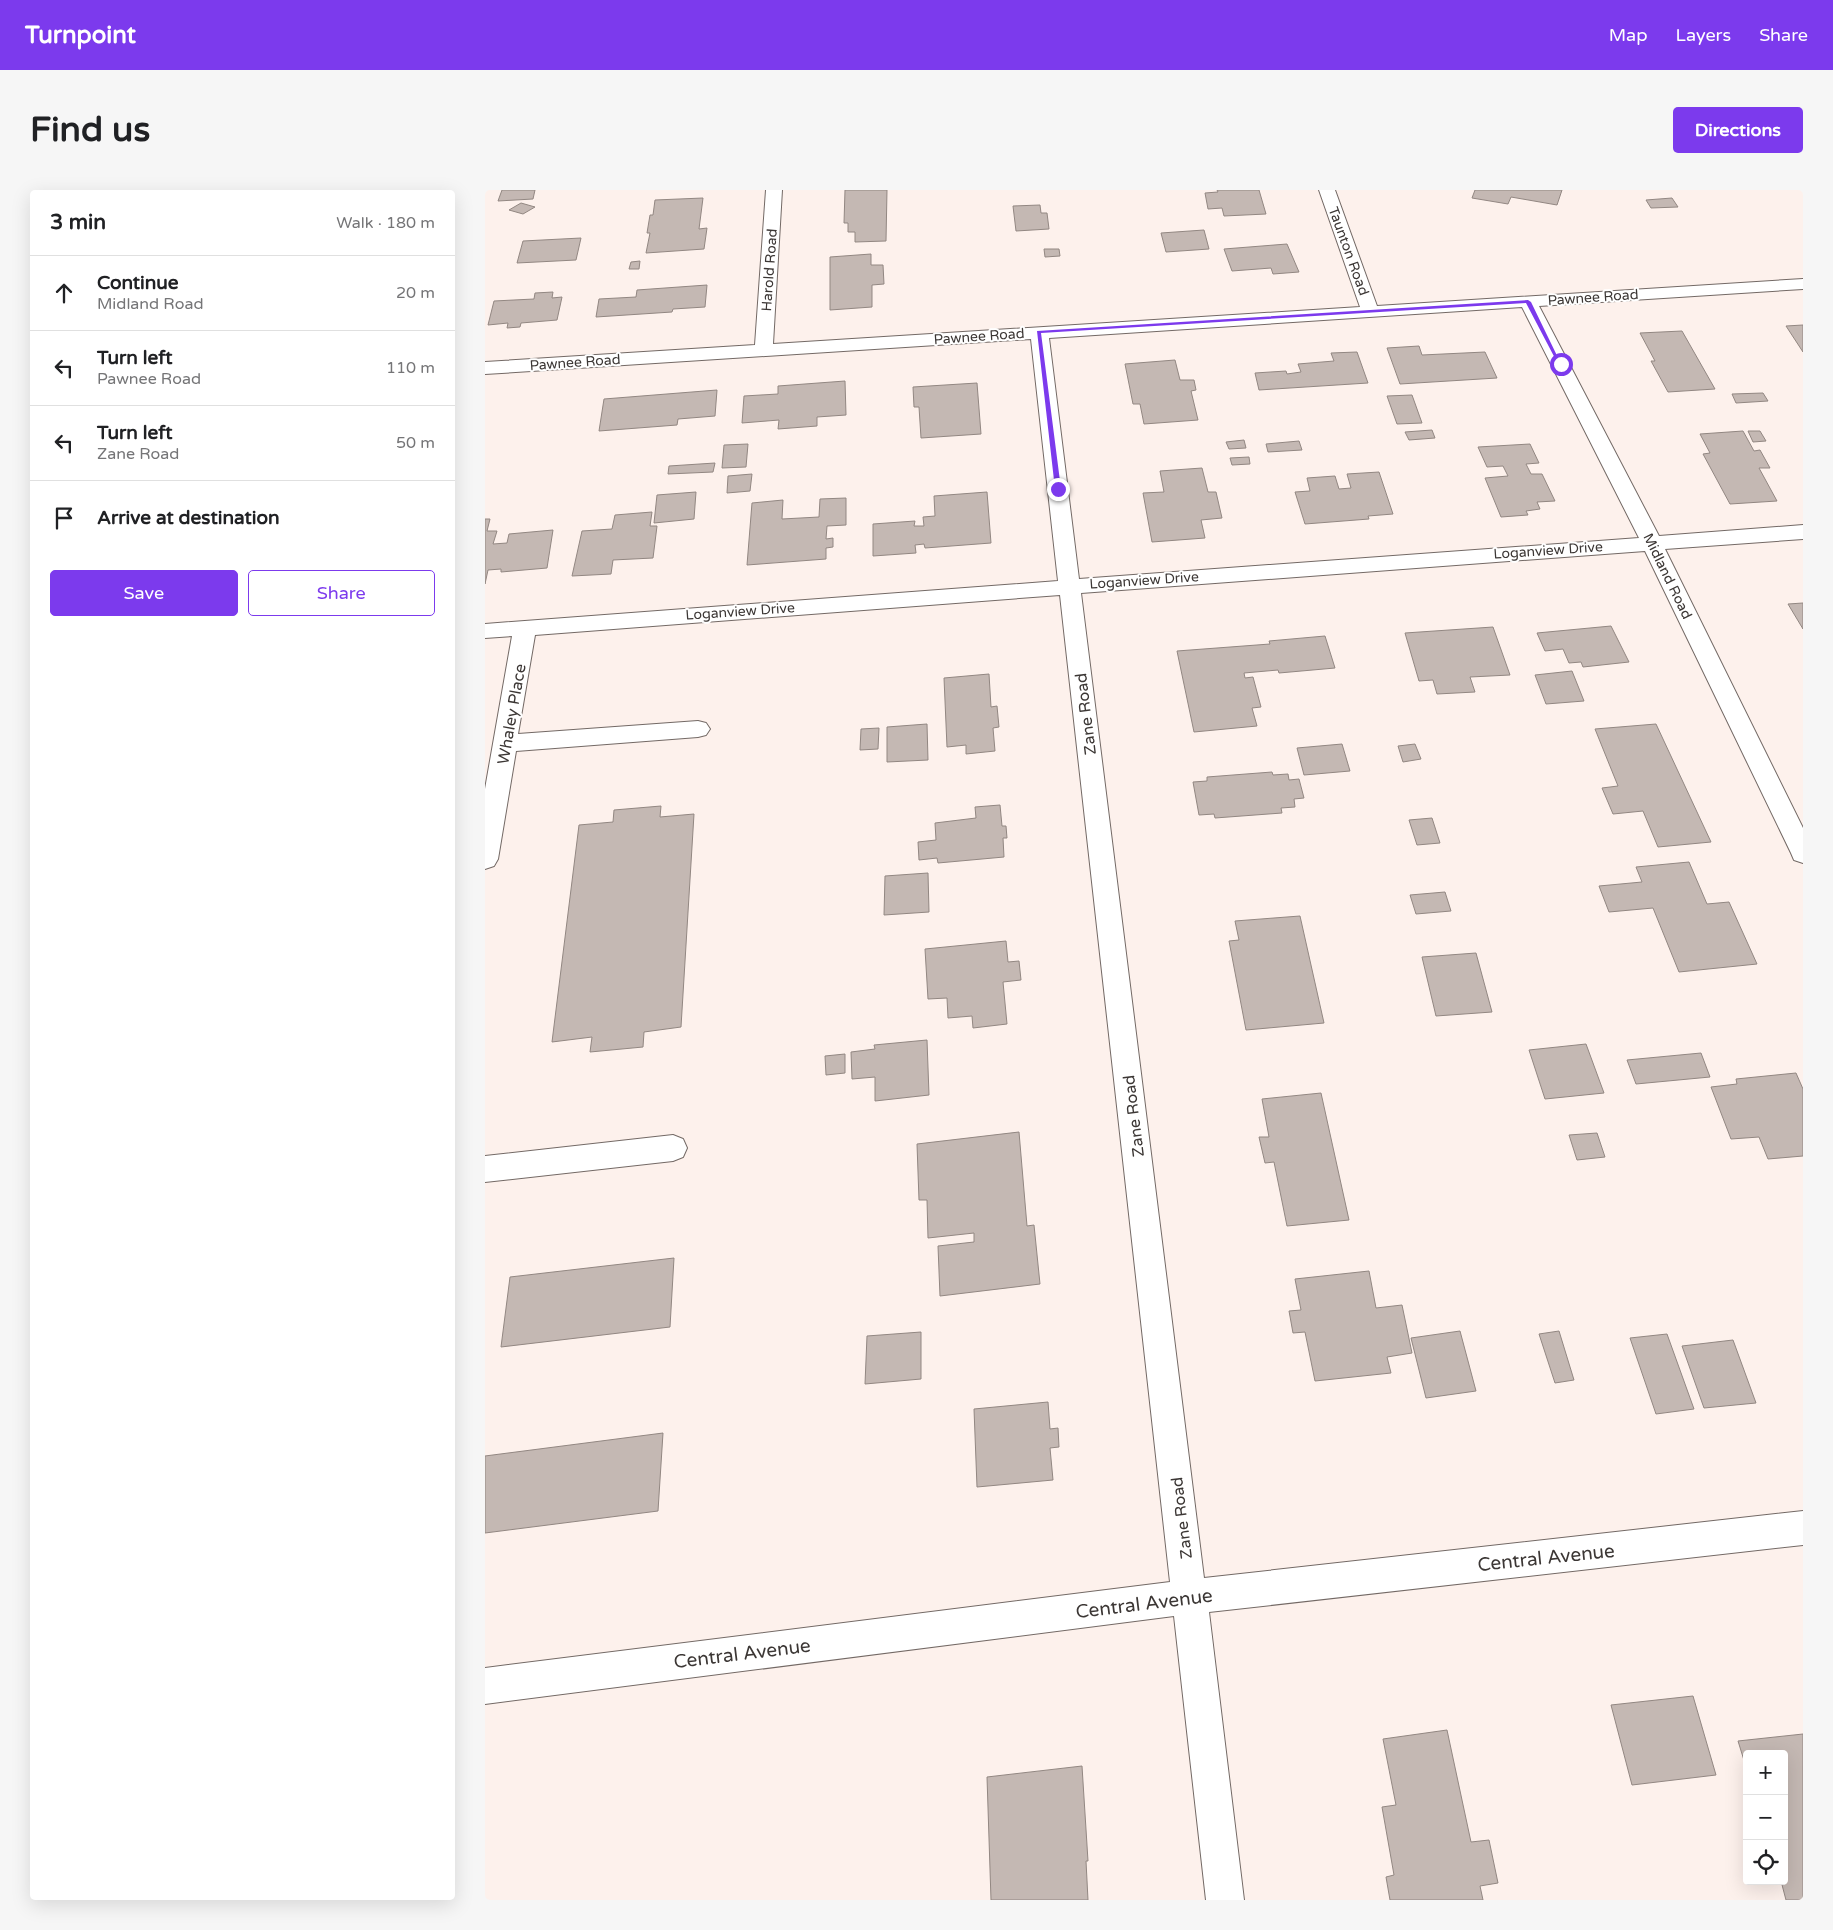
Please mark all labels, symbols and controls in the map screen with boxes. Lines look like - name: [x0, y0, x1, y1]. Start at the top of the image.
- text: Turnpoint: [25, 21, 136, 50]
- text: Map: [1609, 24, 1648, 46]
- text: Layers: [1676, 24, 1731, 46]
- text: Share: [1759, 24, 1808, 46]
- button: Directions: [1673, 107, 1803, 153]
- text: Find us: [30, 109, 150, 151]
- street label: Taunton Road: [1325, 204, 1372, 298]
- text: 3 min: [50, 210, 106, 235]
- text: Walk · 180 m: [336, 213, 435, 233]
- street label: Harold Road: [758, 228, 781, 312]
- text: Continue: [97, 272, 179, 294]
- icon: ahead: [50, 279, 78, 307]
- text: 20 m: [396, 283, 435, 303]
- street label: Pawnee Road: [1547, 286, 1639, 309]
- text: Midland Road: [97, 294, 204, 314]
- street label: Pawnee Road: [933, 325, 1025, 348]
- text: Turn left: [97, 347, 173, 369]
- street label: Pawnee Road: [529, 351, 621, 374]
- route start: [1550, 353, 1573, 376]
- icon: left: [50, 354, 78, 382]
- text: 110 m: [386, 358, 435, 378]
- text: Pawnee Road: [97, 369, 201, 389]
- text: Turn left: [97, 422, 173, 444]
- icon: left: [50, 429, 78, 457]
- text: 50 m: [396, 433, 435, 453]
- text: Zane Road: [97, 444, 179, 464]
- route end: [1047, 478, 1070, 501]
- icon: arrive: [50, 504, 78, 532]
- text: Arrive at destination: [97, 507, 280, 529]
- street label: Midland Road: [1639, 531, 1696, 622]
- street label: Loganview Drive: [1493, 538, 1603, 563]
- street label: Loganview Drive: [1089, 568, 1199, 593]
- button: Save: [50, 570, 238, 616]
- button: Share: [248, 570, 435, 616]
- street label: Loganview Drive: [685, 599, 795, 624]
- street label: Whaley Place: [493, 662, 531, 766]
- street label: Zane Road: [1071, 672, 1101, 756]
- street label: Zane Road: [1119, 1074, 1149, 1158]
- street label: Zane Road: [1167, 1476, 1197, 1560]
- street label: Central Avenue: [1476, 1540, 1616, 1576]
- street label: Central Avenue: [1074, 1585, 1214, 1623]
- street label: Central Avenue: [672, 1635, 812, 1673]
- map controls: [1743, 1750, 1788, 1885]
- button: +: [1743, 1750, 1788, 1795]
- button: −: [1743, 1795, 1788, 1840]
- button: locate: [1743, 1840, 1788, 1885]

